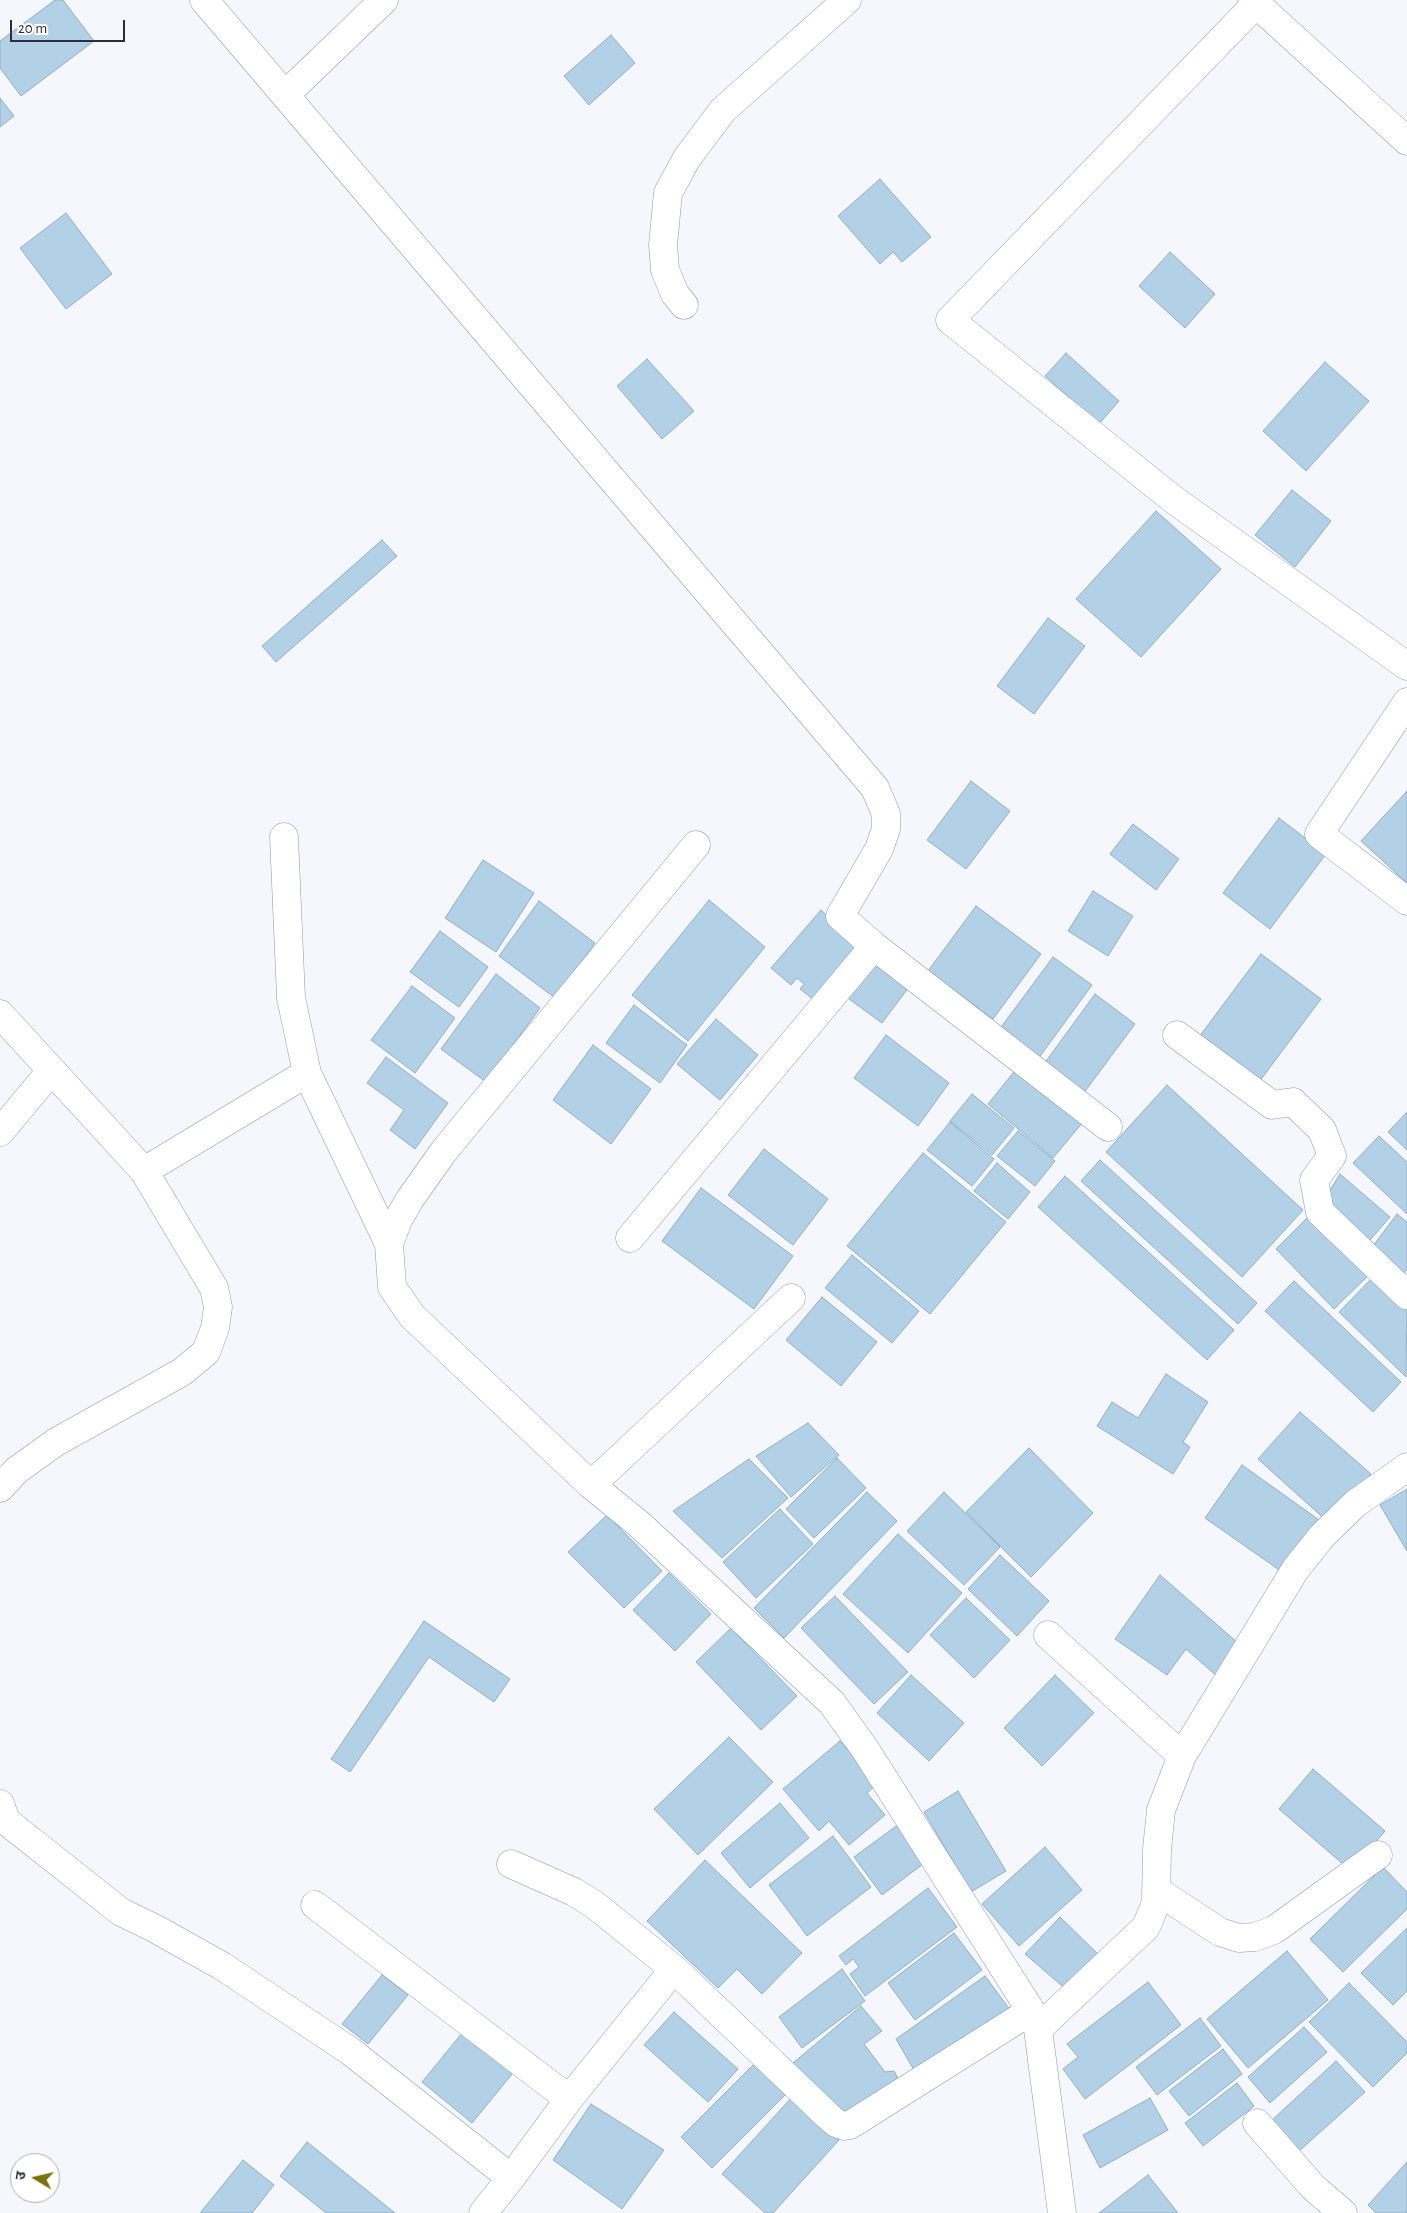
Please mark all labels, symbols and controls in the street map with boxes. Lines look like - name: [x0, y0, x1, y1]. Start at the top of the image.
- scale bar: [12, 10, 128, 42]
- text: 20 m: [18, 21, 47, 36]
- north arrow: [10, 2153, 60, 2203]
- text: उ: [14, 2171, 29, 2181]

